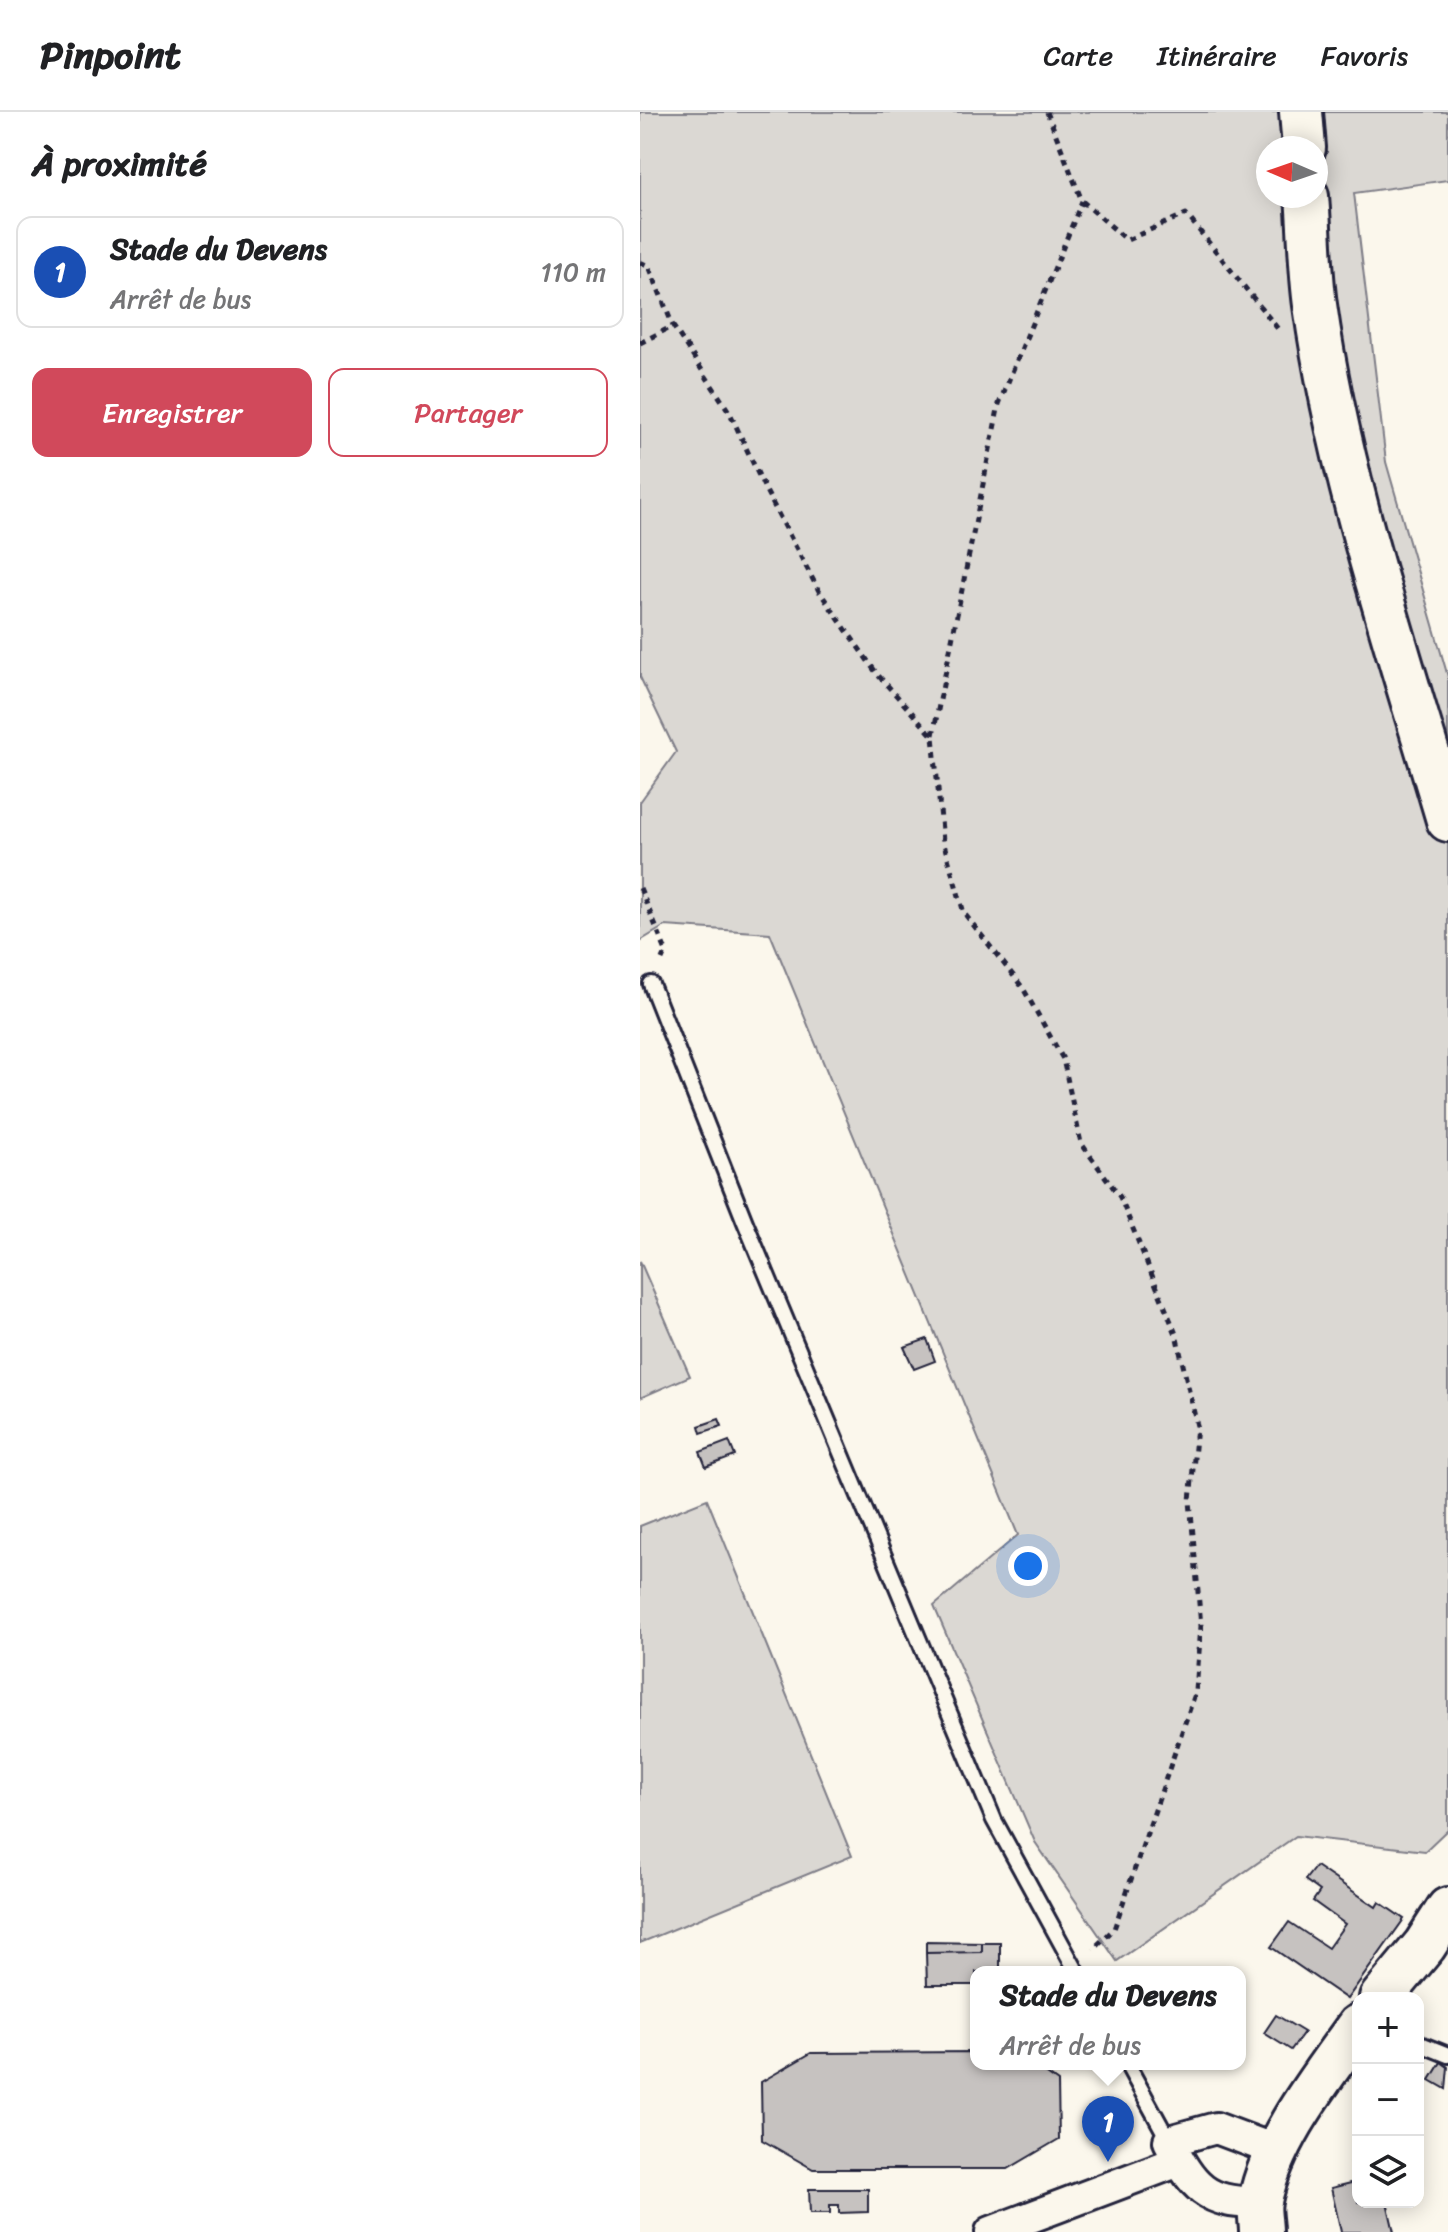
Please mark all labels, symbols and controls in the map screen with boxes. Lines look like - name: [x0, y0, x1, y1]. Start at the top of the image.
- text: Pinpoint: [40, 22, 181, 89]
- text: Carte: [1043, 31, 1113, 80]
- text: Itinéraire: [1157, 31, 1277, 80]
- text: Favoris: [1321, 31, 1408, 80]
- text: À proximité: [32, 134, 207, 194]
- north arrow: [1256, 136, 1328, 208]
- text: Stade du Devens: [110, 222, 327, 276]
- text: 1: [54, 249, 66, 295]
- text: 110 m: [541, 249, 606, 295]
- text: Arrêt de bus: [110, 276, 251, 322]
- button: Enregistrer: [32, 368, 312, 457]
- button: Partager: [328, 368, 608, 457]
- your location: [1008, 1546, 1048, 1586]
- popup: [970, 1966, 1246, 2070]
- text: Stade du Devens: [1000, 1968, 1216, 2022]
- map controls: [1352, 1992, 1424, 2208]
- button: +: [1352, 1992, 1424, 2064]
- text: Arrêt de bus: [1000, 2022, 1141, 2068]
- button: −: [1352, 2064, 1424, 2136]
- pin: 1: [1082, 2096, 1134, 2162]
- button: layers: [1352, 2136, 1424, 2208]

